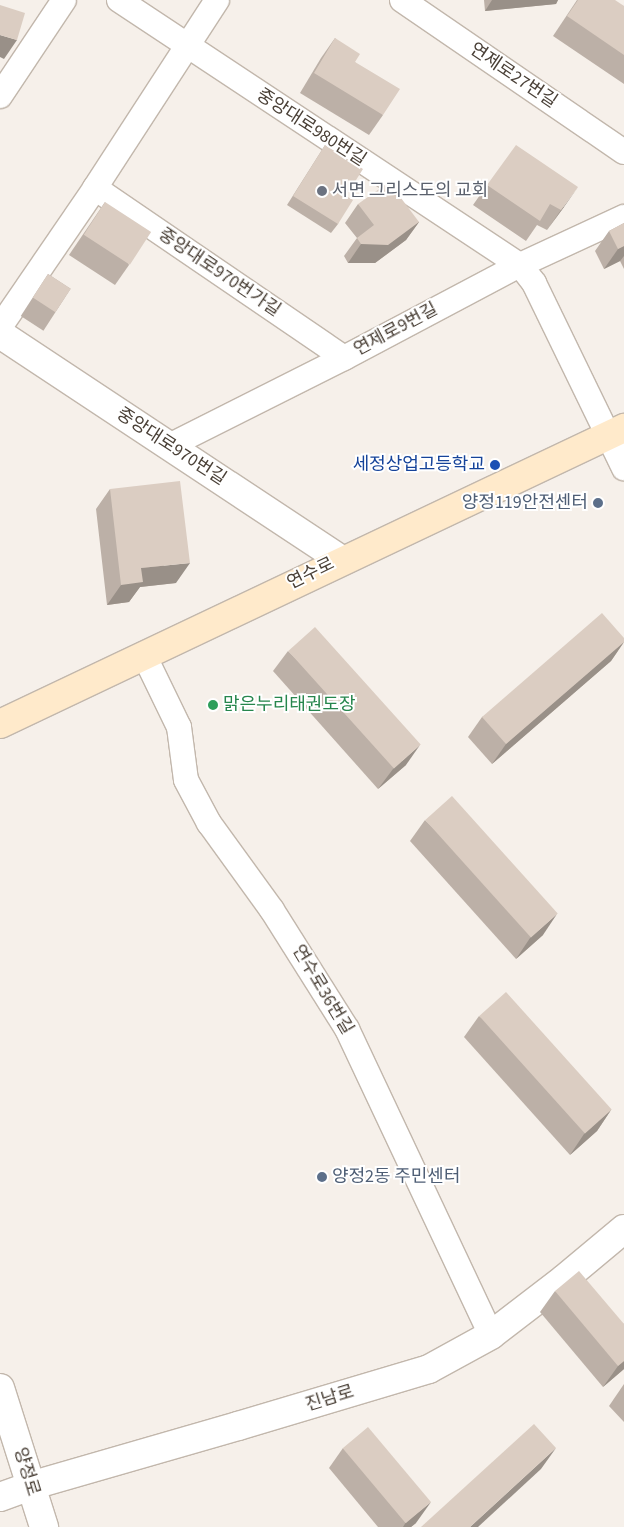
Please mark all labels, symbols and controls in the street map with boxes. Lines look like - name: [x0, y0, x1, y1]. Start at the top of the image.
- street label: 연제로27번길: [465, 39, 561, 113]
- street label: 중앙대로980번길: [252, 85, 370, 171]
- place label: 서면 그리스도의 교회: [332, 180, 488, 202]
- marker: 서면 그리스도의 교회: [316, 185, 328, 197]
- street label: 중앙대로970번가길: [154, 224, 284, 322]
- street label: 연제로9번길: [350, 299, 442, 361]
- street label: 중앙대로970번길: [112, 404, 230, 490]
- place label: 세정상업고등학교: [353, 454, 485, 476]
- marker: 세정상업고등학교: [489, 459, 501, 471]
- place label: 양정119안전센터: [462, 492, 588, 514]
- marker: 양정119안전센터: [592, 497, 604, 509]
- street label: 연수로: [284, 553, 338, 595]
- place label: 맑은누리태권도장: [223, 694, 355, 716]
- marker: 맑은누리태권도장: [207, 699, 219, 711]
- street label: 연수로36번길: [287, 941, 357, 1039]
- place label: 양정2동 주민센터: [332, 1166, 460, 1188]
- marker: 양정2동 주민센터: [316, 1171, 328, 1183]
- street label: 진남로: [303, 1381, 357, 1417]
- street label: 양정로: [8, 1445, 44, 1499]

